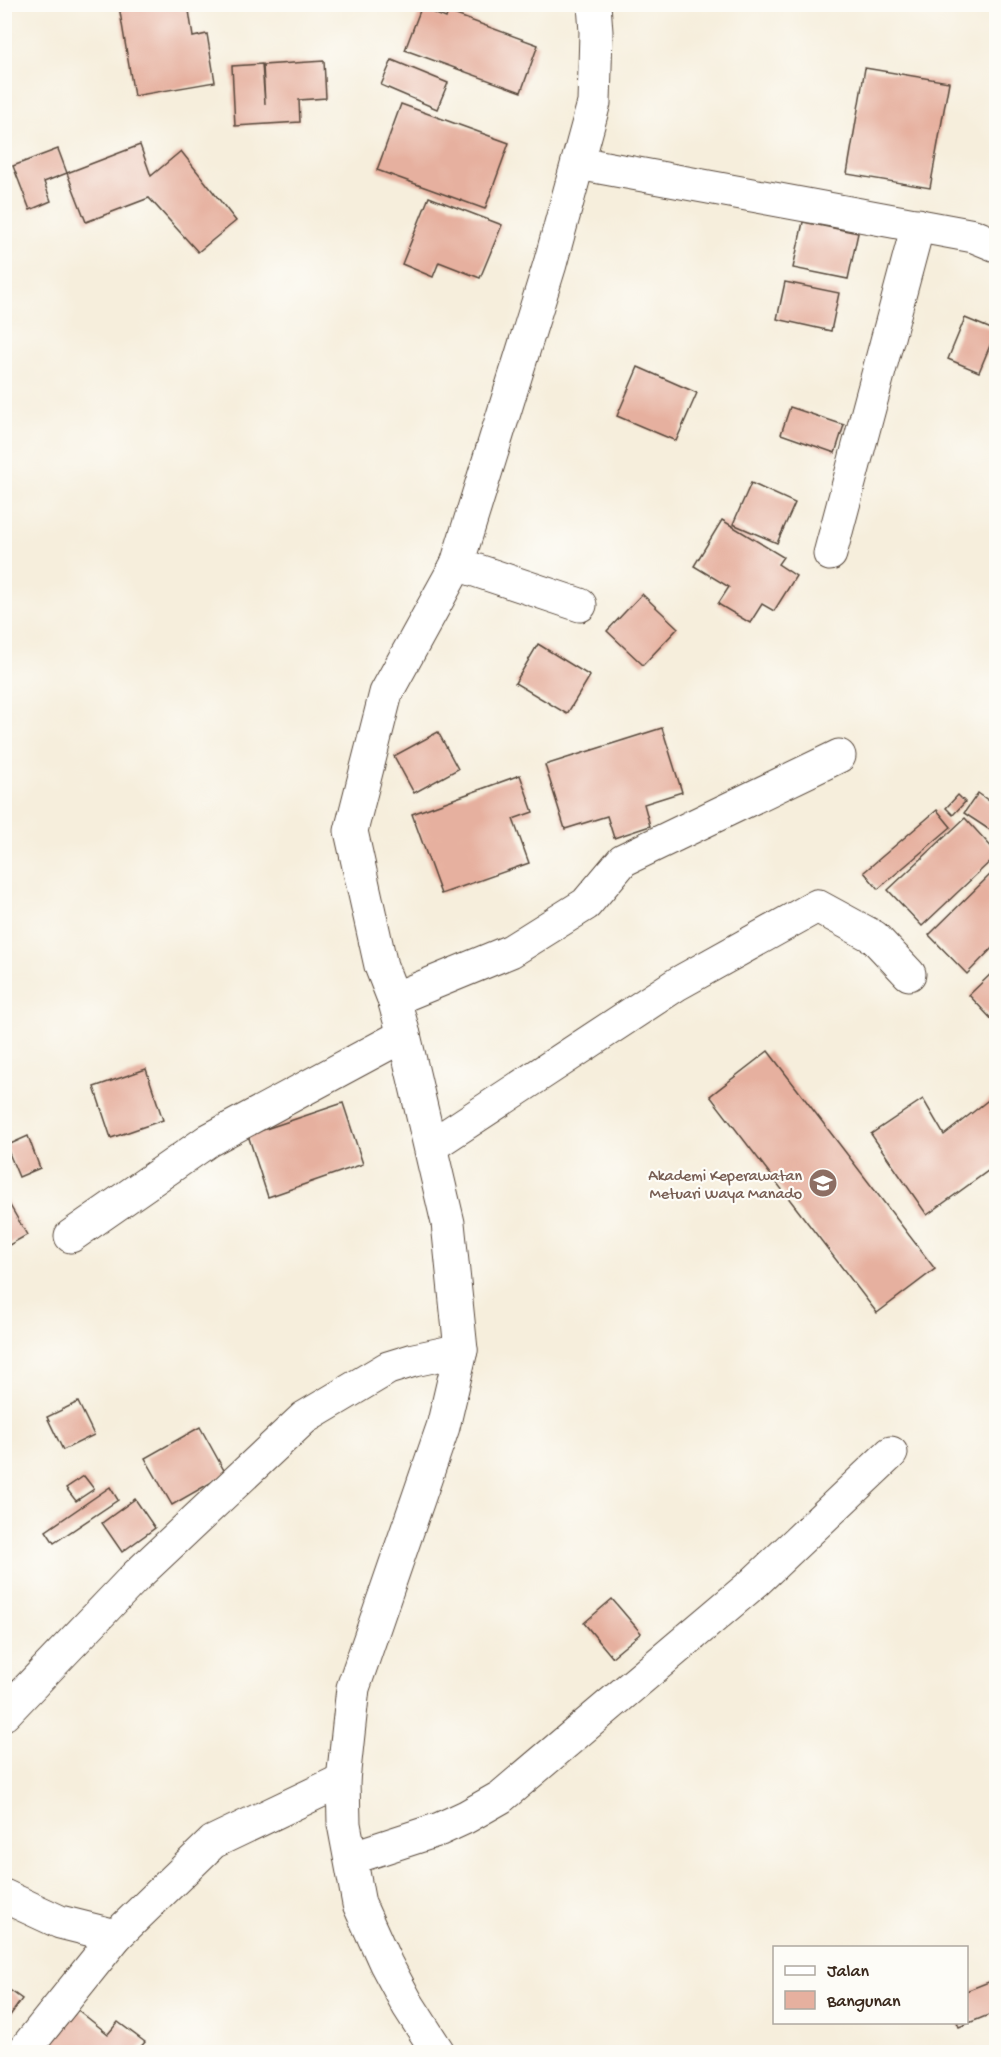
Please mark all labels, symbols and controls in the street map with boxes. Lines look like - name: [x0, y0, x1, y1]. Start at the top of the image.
- school or university icon: Akademi Keperawatan Metuari Waya Manado: [807, 1167, 839, 1199]
- place label: Akademi Keperawatan Metuari Waya Manado: [648, 1168, 802, 1205]
- legend: [773, 1946, 968, 2024]
- text: Jalan: [827, 1962, 869, 1983]
- text: Bangunan: [826, 1992, 901, 2013]

